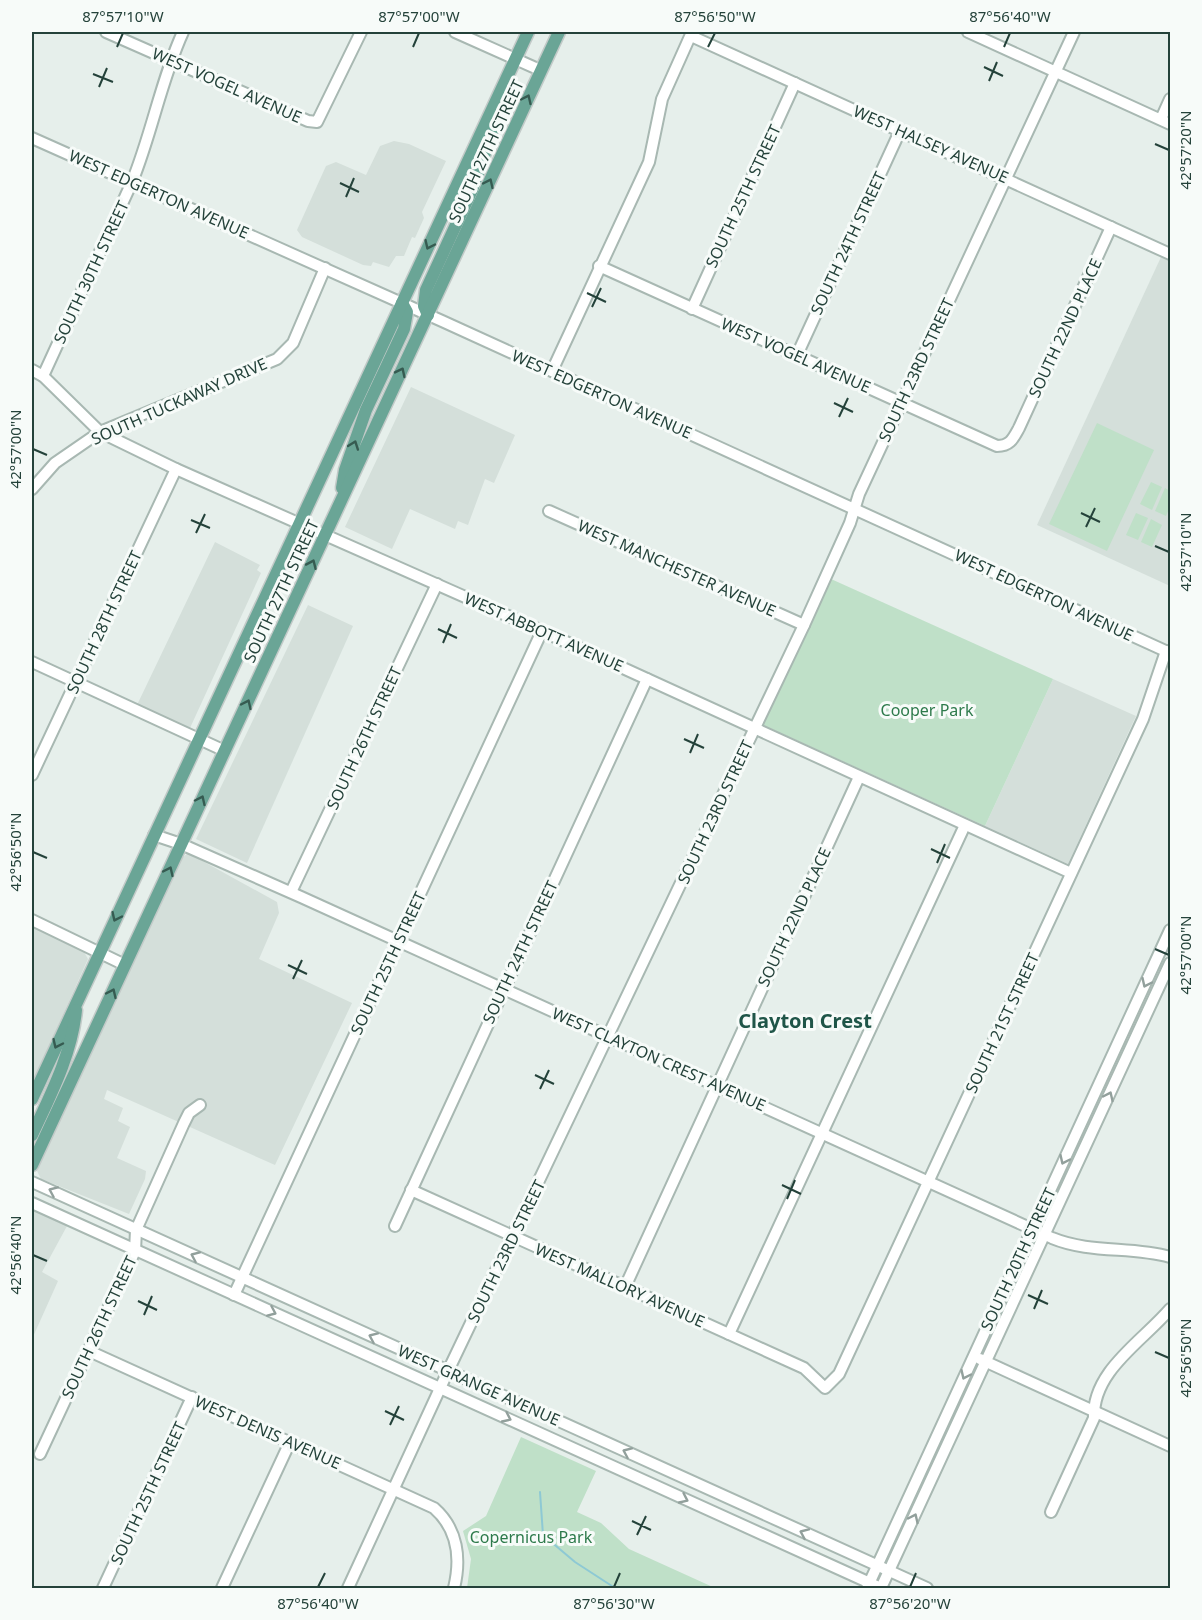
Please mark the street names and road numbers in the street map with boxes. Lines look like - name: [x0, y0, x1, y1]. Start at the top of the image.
- street label: WEST VOGEL AVENUE: [149, 42, 305, 128]
- street label: SOUTH 27TH STREET: [443, 76, 529, 226]
- street label: WEST HALSEY AVENUE: [850, 100, 1012, 188]
- street label: SOUTH 25TH STREET: [700, 121, 786, 271]
- street label: WEST EDGERTON AVENUE: [65, 144, 253, 244]
- street label: SOUTH 24TH STREET: [805, 168, 891, 318]
- street label: SOUTH 30TH STREET: [48, 197, 134, 347]
- street label: SOUTH 22ND PLACE: [1023, 255, 1107, 401]
- street label: SOUTH 23RD STREET: [873, 294, 959, 445]
- street label: WEST VOGEL AVENUE: [718, 312, 874, 398]
- street label: WEST EDGERTON AVENUE: [508, 344, 696, 444]
- street label: SOUTH TUCKAWAY DRIVE: [88, 352, 270, 450]
- street label: WEST MANCHESTER AVENUE: [574, 514, 780, 622]
- street label: SOUTH 27TH STREET: [238, 516, 324, 666]
- street label: WEST EDGERTON AVENUE: [951, 544, 1137, 646]
- street label: SOUTH 28TH STREET: [61, 547, 147, 697]
- street label: WEST ABBOTT AVENUE: [461, 587, 627, 677]
- street label: SOUTH 26TH STREET: [321, 663, 407, 813]
- street label: SOUTH 23RD STREET: [672, 736, 758, 887]
- street label: SOUTH 22ND PLACE: [752, 844, 836, 990]
- street label: SOUTH 24TH STREET: [477, 877, 563, 1027]
- street label: SOUTH 25TH STREET: [345, 888, 431, 1038]
- street label: SOUTH 21ST STREET: [960, 949, 1044, 1097]
- street label: WEST CLAYTON CREST AVENUE: [549, 1002, 769, 1116]
- street label: SOUTH 23RD STREET: [462, 1176, 550, 1326]
- street label: SOUTH 20TH STREET: [975, 1184, 1061, 1334]
- street label: WEST MALLORY AVENUE: [532, 1238, 708, 1332]
- street label: SOUTH 26TH STREET: [56, 1252, 142, 1402]
- street label: WEST GRANGE AVENUE: [395, 1339, 563, 1431]
- street label: WEST DENIS AVENUE: [192, 1390, 344, 1474]
- street label: SOUTH 25TH STREET: [105, 1418, 191, 1568]

